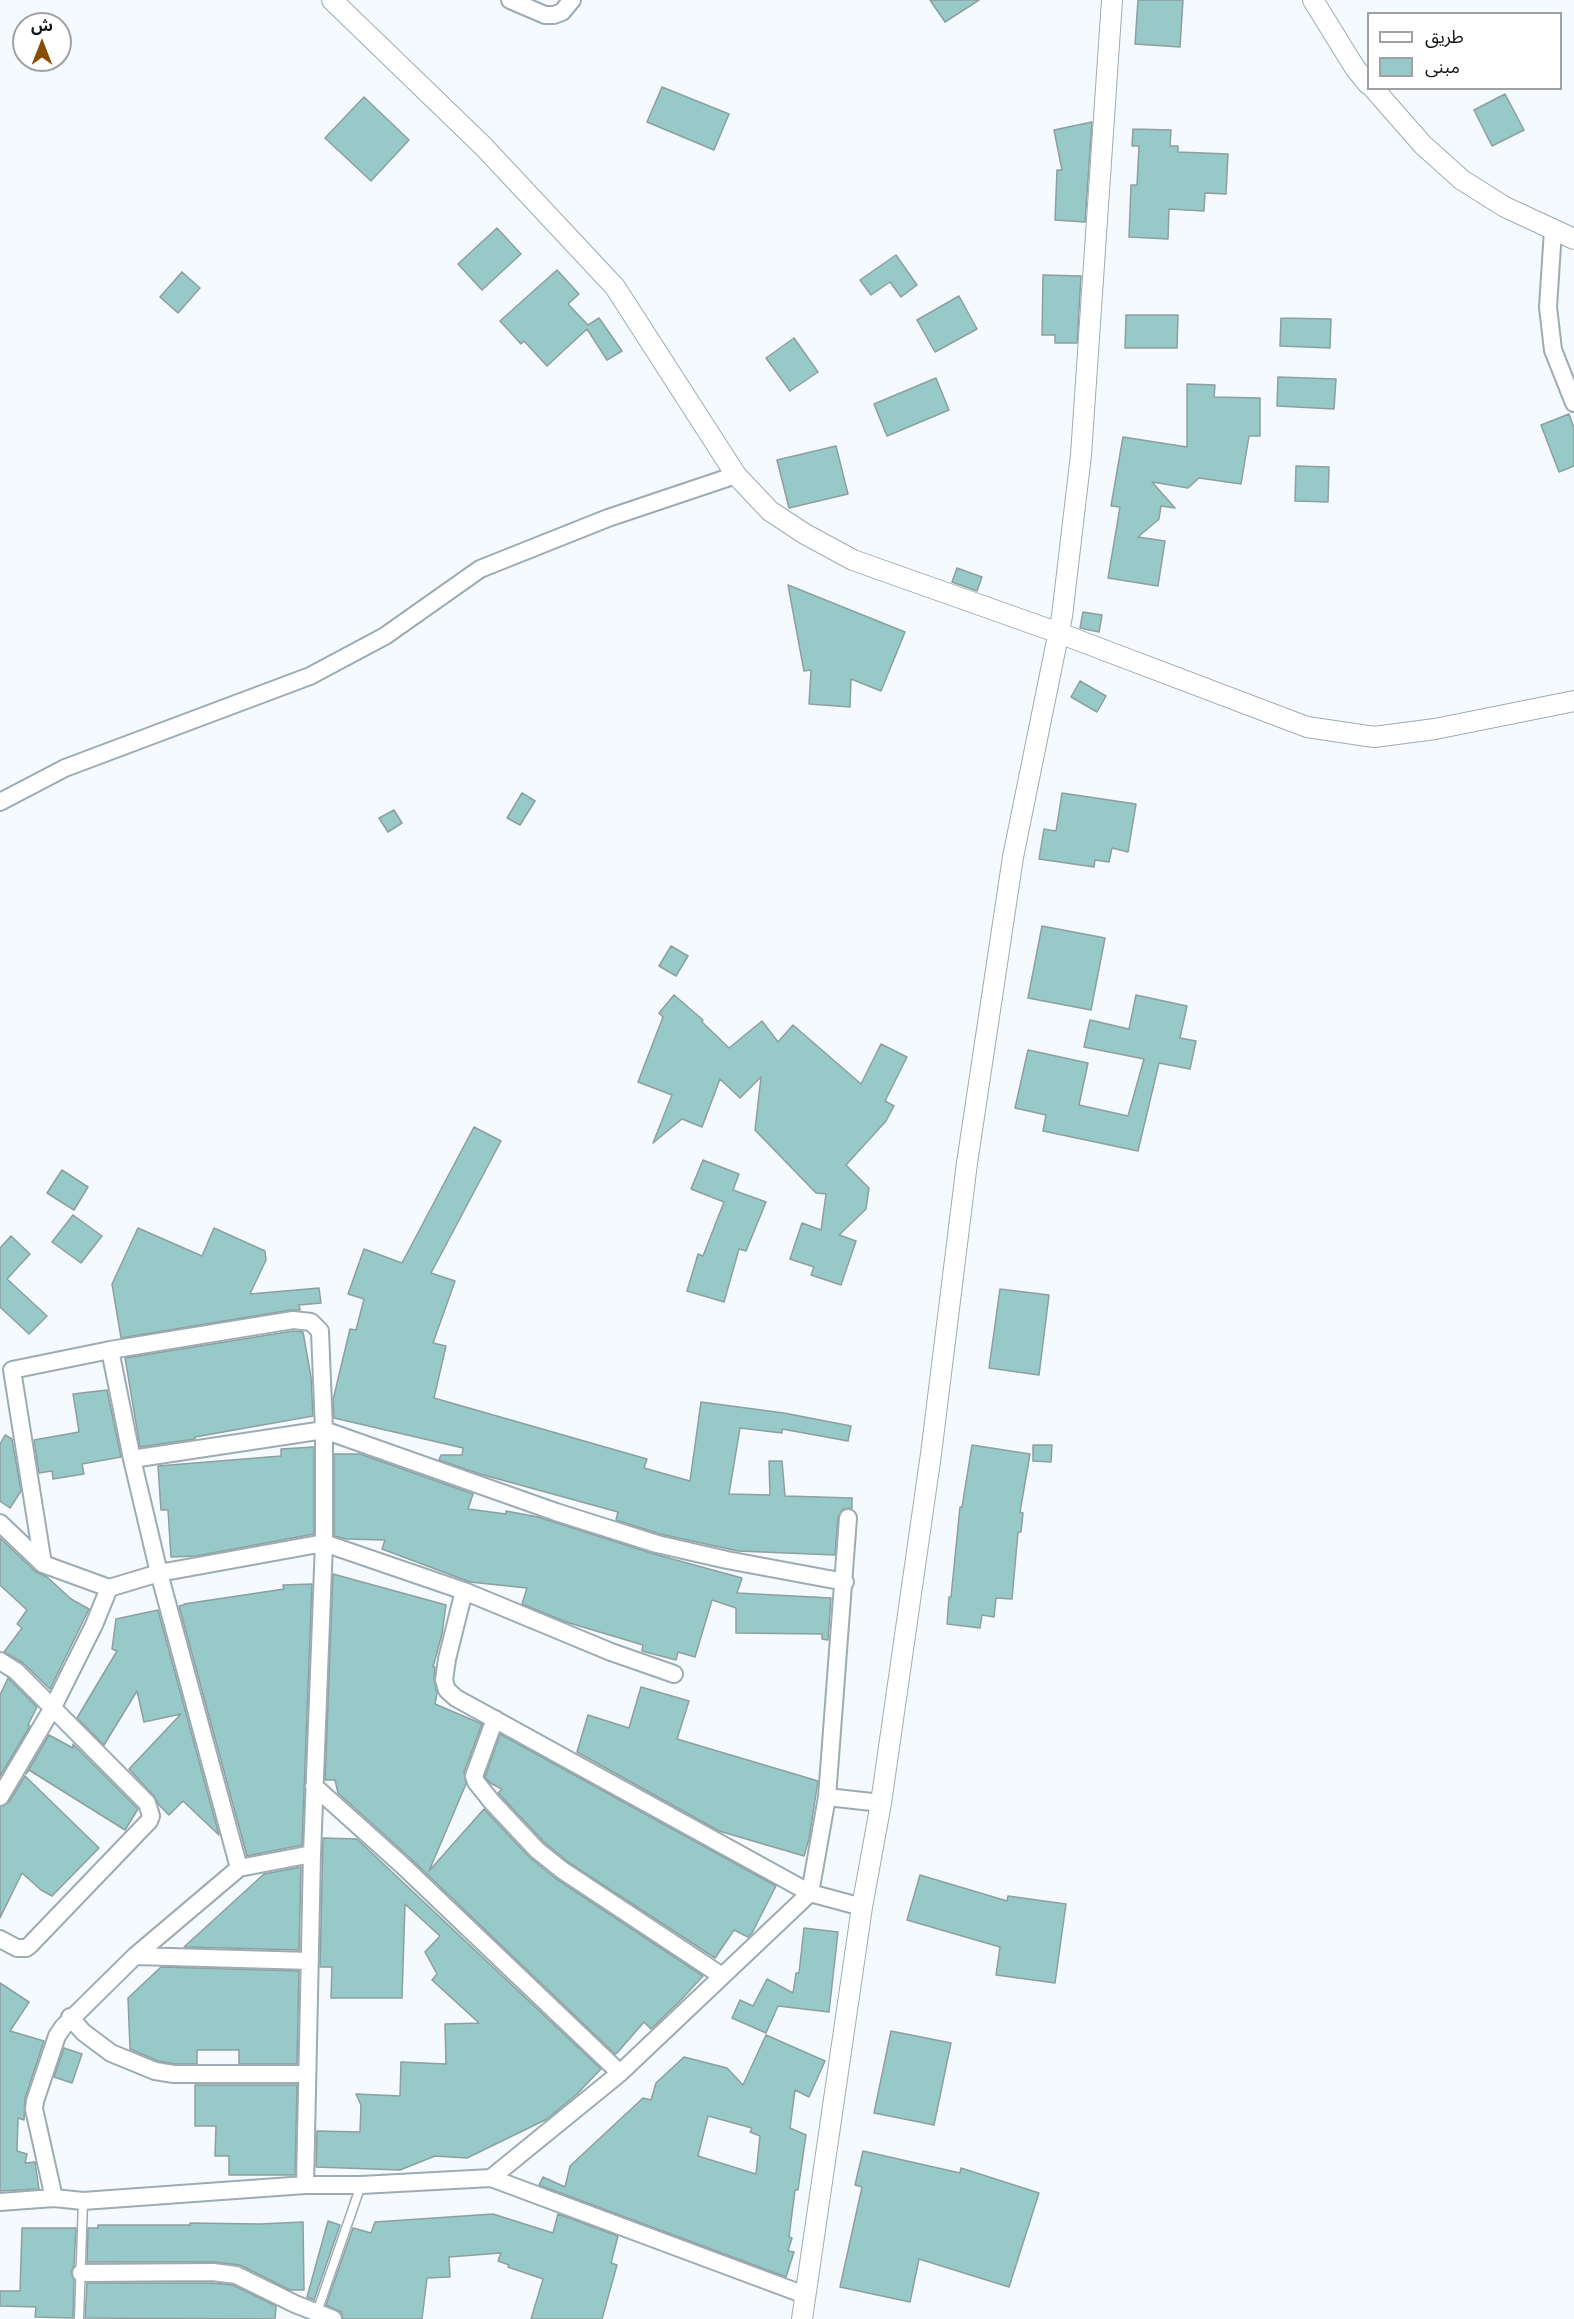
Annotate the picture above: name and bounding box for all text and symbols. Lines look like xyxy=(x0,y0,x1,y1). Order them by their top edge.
north arrow xyxy=(12,12,72,72)
legend xyxy=(1367,12,1562,90)
text: ش xyxy=(31,16,53,35)
text: طريق xyxy=(1425,26,1464,48)
text: مبنى xyxy=(1425,56,1460,78)

